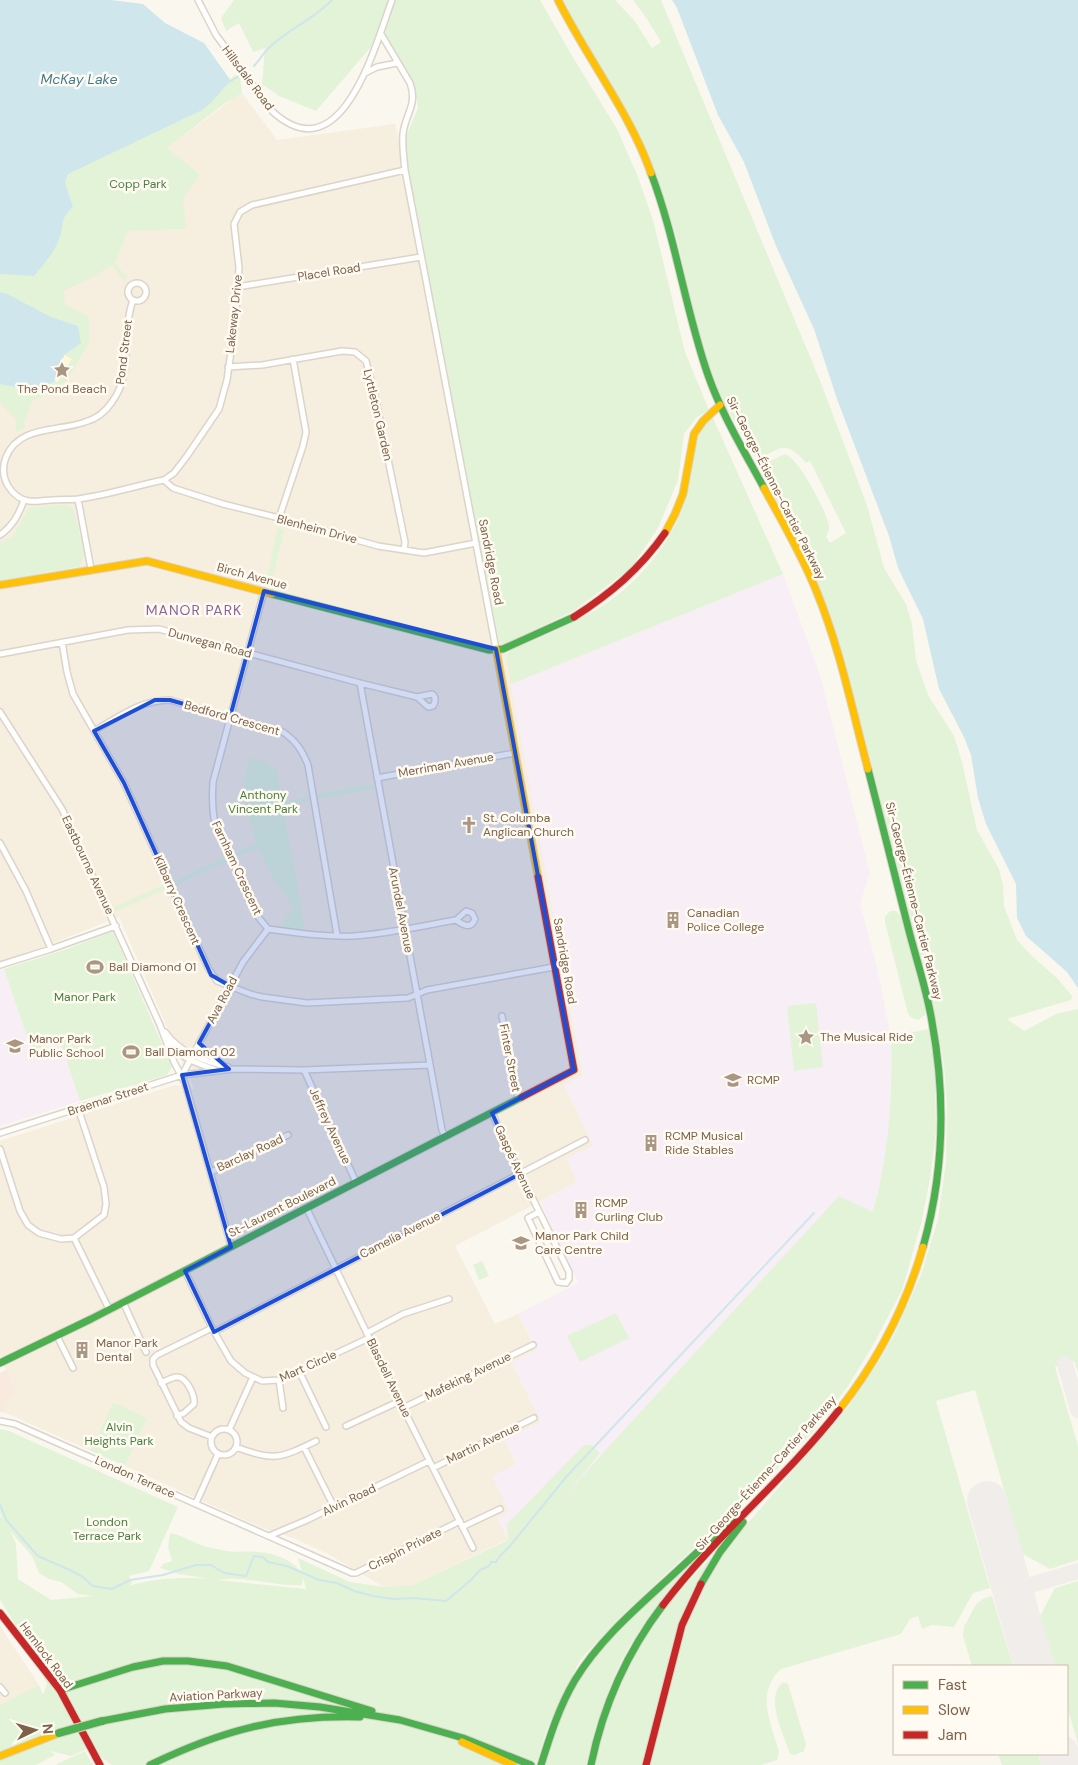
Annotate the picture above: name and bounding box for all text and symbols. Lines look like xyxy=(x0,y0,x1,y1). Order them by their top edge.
street label: Hillsdale Road xyxy=(218,42,278,114)
water label: McKay Lake xyxy=(41,70,117,88)
park label: Copp Park xyxy=(109,176,167,192)
street label: Placel Road xyxy=(296,259,362,285)
street label: Lakeway Drive xyxy=(222,274,246,354)
street label: Pond Street xyxy=(112,318,136,385)
place icon: The Pond Beach xyxy=(52,360,72,380)
street label: Lyttleton Garden xyxy=(360,368,396,463)
place label: The Pond Beach xyxy=(17,381,107,397)
street label: Sir-George-Étienne-Cartier Parkway xyxy=(723,394,829,583)
street label: Blenheim Drive xyxy=(275,511,359,547)
street label: Sandridge Road xyxy=(475,518,507,606)
street label: Birch Avenue xyxy=(215,559,289,593)
district label: MANOR PARK xyxy=(146,601,242,619)
street label: Dunvegan Road xyxy=(166,624,254,662)
street label: Bedford Crescent xyxy=(183,697,282,739)
street label: Merriman Avenue xyxy=(397,749,495,781)
park label: Anthony Vincent Park xyxy=(228,787,298,817)
street label: Sir-George-Étienne-Cartier Parkway xyxy=(882,800,946,1002)
place label: St. Columba Anglican Church xyxy=(483,810,574,840)
street label: Eastbourne Avenue xyxy=(58,813,118,917)
church icon: St. Columba Anglican Church xyxy=(459,815,479,835)
street label: Farnham Crescent xyxy=(208,818,266,918)
street label: Kilbarry Crescent xyxy=(150,853,204,947)
street label: Arundel Avenue xyxy=(385,866,417,954)
place label: Canadian Police College xyxy=(687,905,764,935)
building icon: Canadian Police College xyxy=(663,910,683,930)
street label: Sandridge Road xyxy=(550,917,580,1005)
sports icon: Ball Diamond 01 xyxy=(85,957,105,977)
place label: Ball Diamond 01 xyxy=(109,959,196,975)
street label: Ava Road xyxy=(203,974,241,1026)
park label: Manor Park xyxy=(54,989,116,1005)
street label: Finter Street xyxy=(496,1023,525,1094)
place icon: The Musical Ride xyxy=(796,1027,816,1047)
place label: The Musical Ride xyxy=(820,1029,913,1045)
place label: Manor Park Public School xyxy=(29,1031,104,1061)
school or university icon: Manor Park Public School xyxy=(5,1036,25,1056)
sports icon: Ball Diamond 02 xyxy=(121,1042,141,1062)
place label: Ball Diamond 02 xyxy=(145,1044,235,1060)
school or university icon: RCMP xyxy=(723,1070,743,1090)
place label: RCMP xyxy=(747,1072,780,1088)
street label: Braemar Street xyxy=(66,1078,151,1120)
street label: Jeffrey Avenue xyxy=(305,1085,355,1167)
street label: Gaspé Avenue xyxy=(491,1122,539,1202)
place label: RCMP Musical Ride Stables xyxy=(665,1128,743,1158)
street label: Barclay Road xyxy=(214,1131,286,1175)
building icon: RCMP Musical Ride Stables xyxy=(641,1133,661,1153)
street label: St-Laurent Boulevard xyxy=(226,1173,338,1241)
place label: RCMP Curling Club xyxy=(595,1195,663,1225)
building icon: RCMP Curling Club xyxy=(571,1200,591,1220)
street label: Camelia Avenue xyxy=(357,1208,443,1262)
place label: Manor Park Child Care Centre xyxy=(535,1228,629,1258)
school or university icon: Manor Park Child Care Centre xyxy=(511,1233,531,1253)
place label: Manor Park Dental xyxy=(96,1335,158,1365)
street label: Blasdell Avenue xyxy=(363,1336,415,1420)
building icon: Manor Park Dental xyxy=(72,1340,92,1360)
street label: Mart Circle xyxy=(277,1346,339,1386)
street label: Mafeking Avenue xyxy=(422,1348,514,1404)
street label: Sir-George-Étienne-Cartier Parkway xyxy=(692,1392,840,1554)
street label: Martin Avenue xyxy=(444,1418,522,1468)
park label: Alvin Heights Park xyxy=(84,1419,154,1449)
street label: London Terrace xyxy=(92,1452,178,1502)
street label: Alvin Road xyxy=(319,1480,379,1520)
park label: London Terrace Park xyxy=(73,1514,141,1544)
street label: Crispin Private xyxy=(366,1524,445,1574)
street label: Hemlock Road xyxy=(16,1618,76,1692)
legend xyxy=(893,1665,1068,1755)
text: Fast xyxy=(938,1675,967,1695)
street label: Aviation Parkway xyxy=(169,1685,263,1705)
text: Slow xyxy=(938,1700,971,1720)
north arrow xyxy=(10,1705,60,1755)
text: N xyxy=(39,1723,57,1735)
text: Jam xyxy=(938,1725,967,1745)

